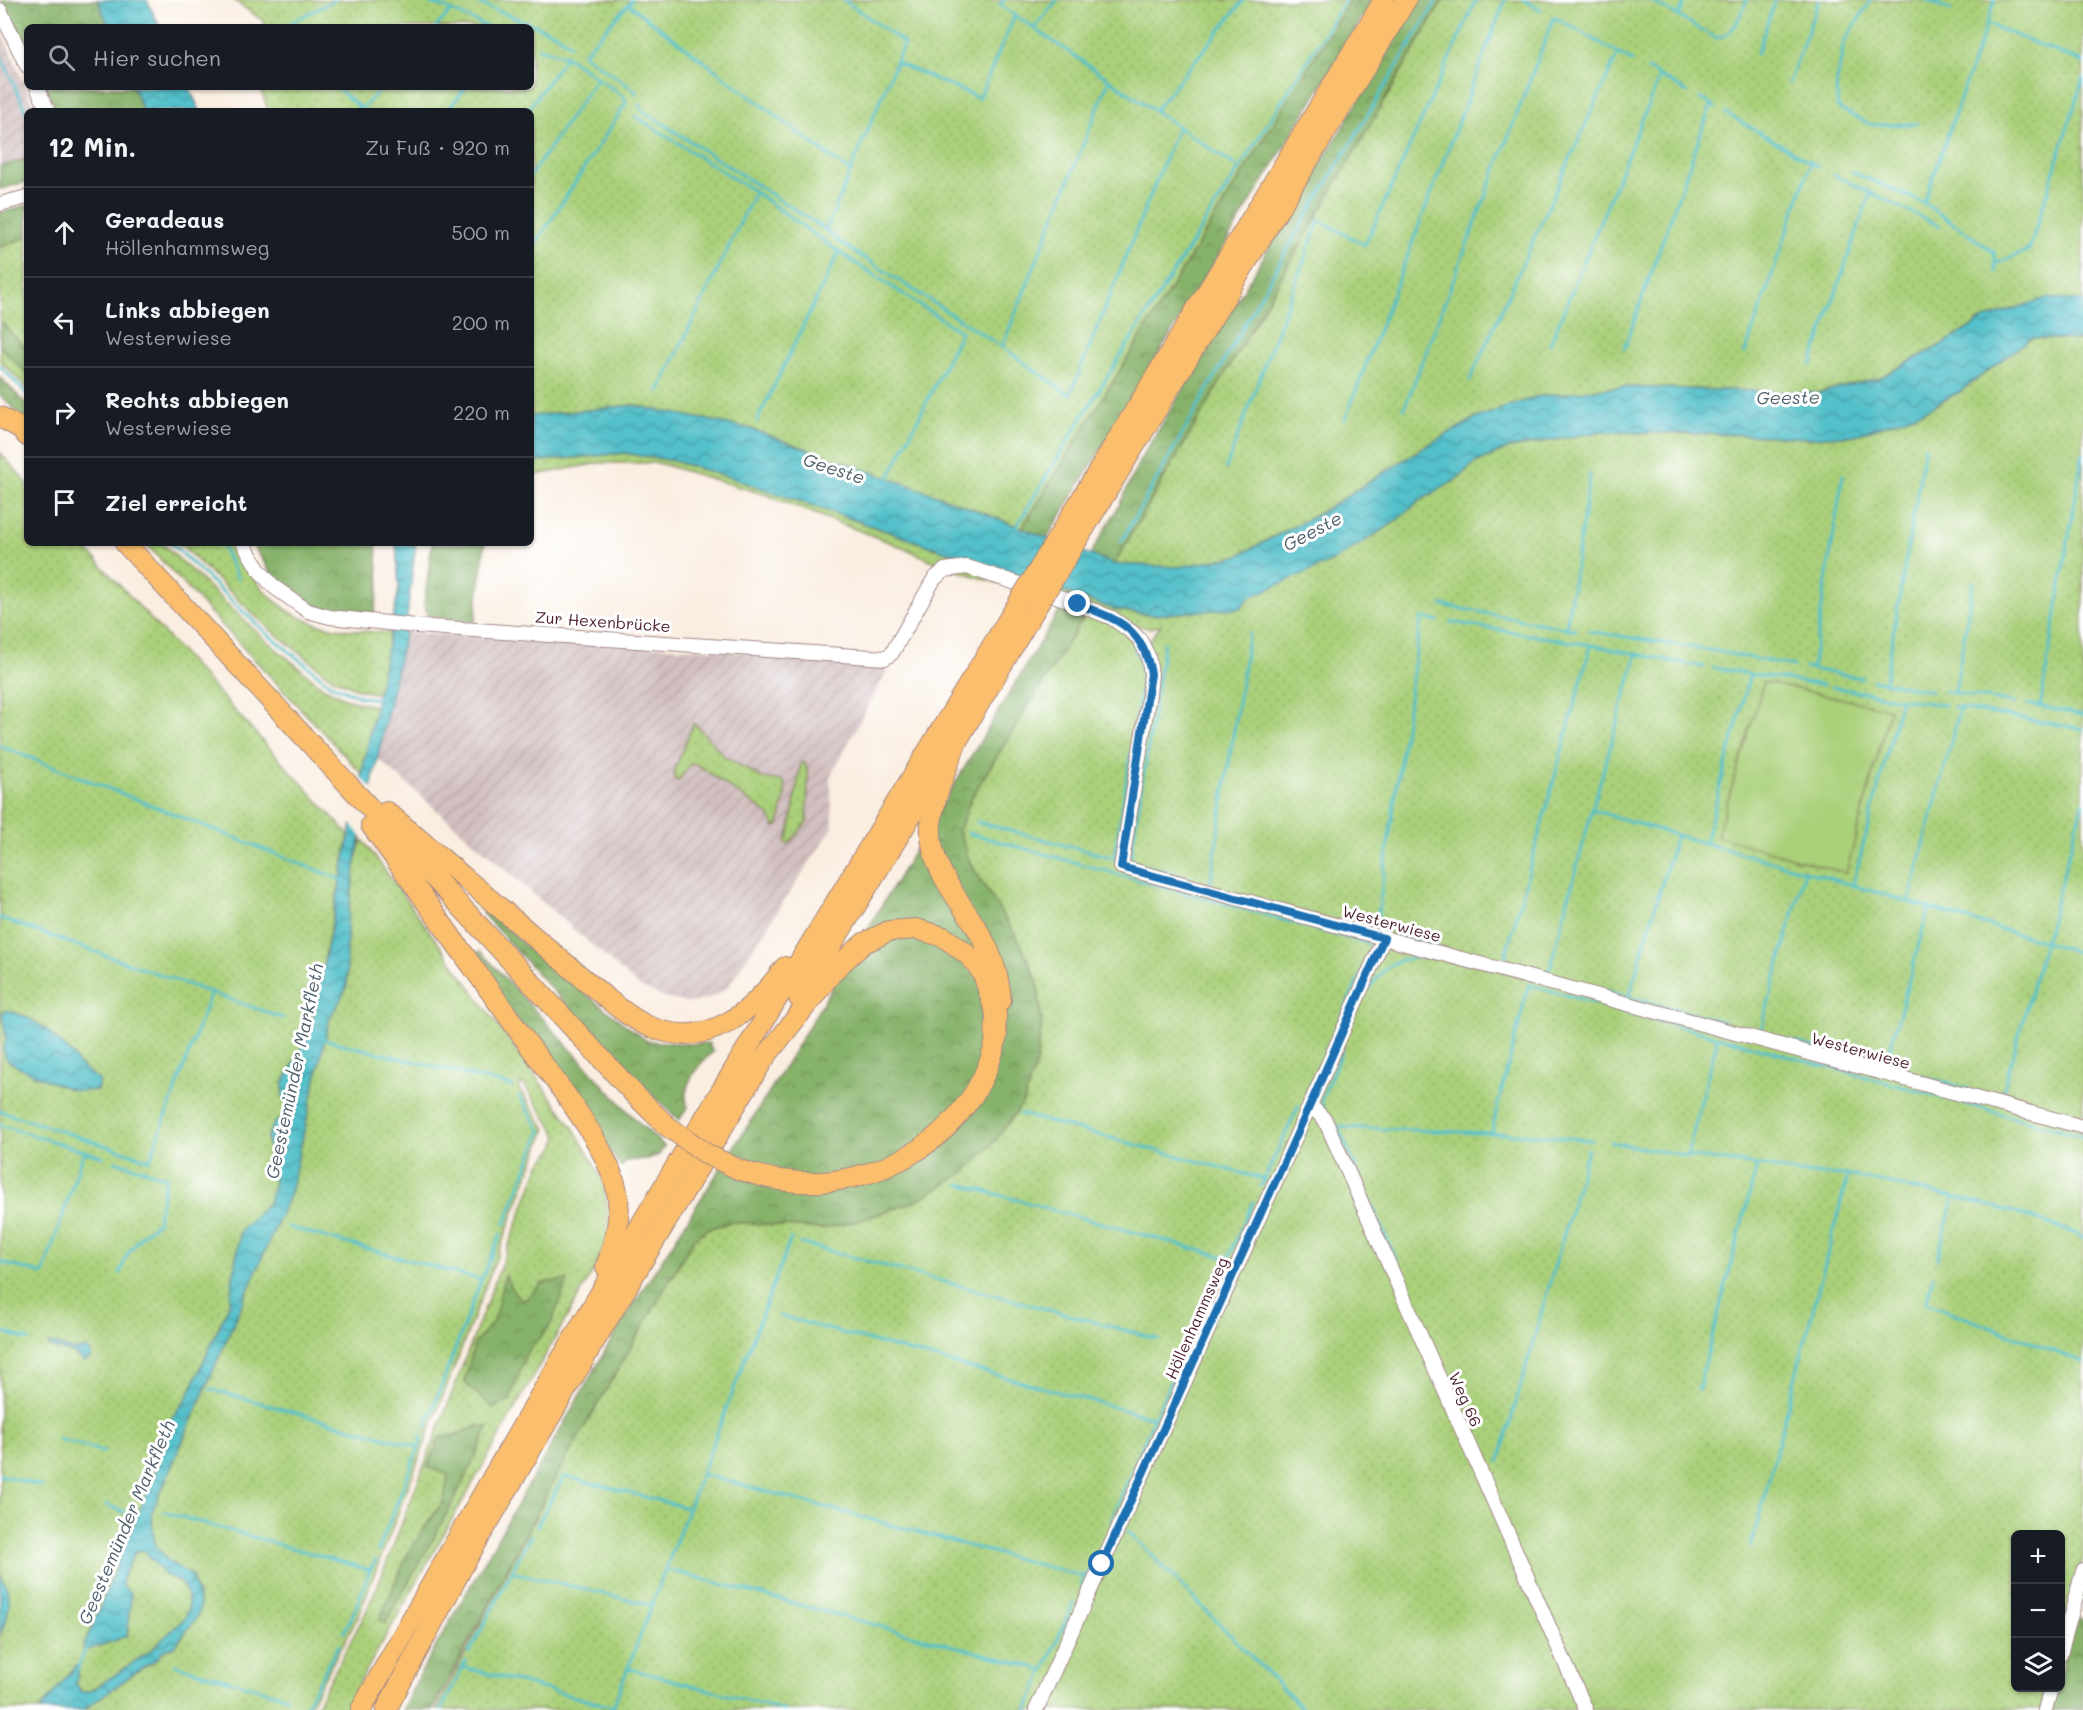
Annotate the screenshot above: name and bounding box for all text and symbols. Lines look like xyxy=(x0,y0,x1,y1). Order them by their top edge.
search box xyxy=(24,24,534,90)
icon: search xyxy=(45,41,78,74)
text: Hier suchen xyxy=(93,43,221,72)
text: 12 Min. xyxy=(48,130,136,164)
text: Zu Fuß · 920 m xyxy=(365,134,510,160)
text: Geradeaus xyxy=(105,205,224,234)
icon: ahead xyxy=(48,216,81,249)
text: 500 m xyxy=(451,219,510,245)
text: Höllenhammsweg xyxy=(105,234,269,260)
text: Links abbiegen xyxy=(105,295,270,324)
icon: left xyxy=(48,306,81,339)
text: 200 m xyxy=(452,309,510,335)
text: Westerwiese xyxy=(105,324,232,350)
water label: Geeste xyxy=(1756,384,1820,410)
text: Rechts abbiegen xyxy=(105,385,289,414)
icon: right xyxy=(48,396,81,429)
text: 220 m xyxy=(453,399,510,425)
text: Westerwiese xyxy=(105,414,232,440)
water label: Geeste xyxy=(800,447,868,489)
icon: arrive xyxy=(48,486,81,519)
text: Ziel erreicht xyxy=(105,488,247,517)
water label: Geeste xyxy=(1278,506,1346,556)
route end xyxy=(1064,590,1090,616)
street label: Zur Hexenbrücke xyxy=(535,606,671,636)
street label: Westerwiese xyxy=(1340,900,1444,946)
water label: Geestemünder Markfleth xyxy=(259,961,329,1181)
street label: Westerwiese xyxy=(1809,1027,1913,1073)
street label: Höllenhammsweg xyxy=(1160,1254,1232,1382)
street label: Weg 66 xyxy=(1445,1368,1487,1430)
water label: Geestemünder Markfleth xyxy=(72,1416,180,1628)
map controls xyxy=(2011,1530,2065,1692)
button: + xyxy=(2011,1530,2065,1584)
route start xyxy=(1088,1550,1114,1576)
button: − xyxy=(2011,1584,2065,1638)
button: layers xyxy=(2011,1638,2065,1692)

